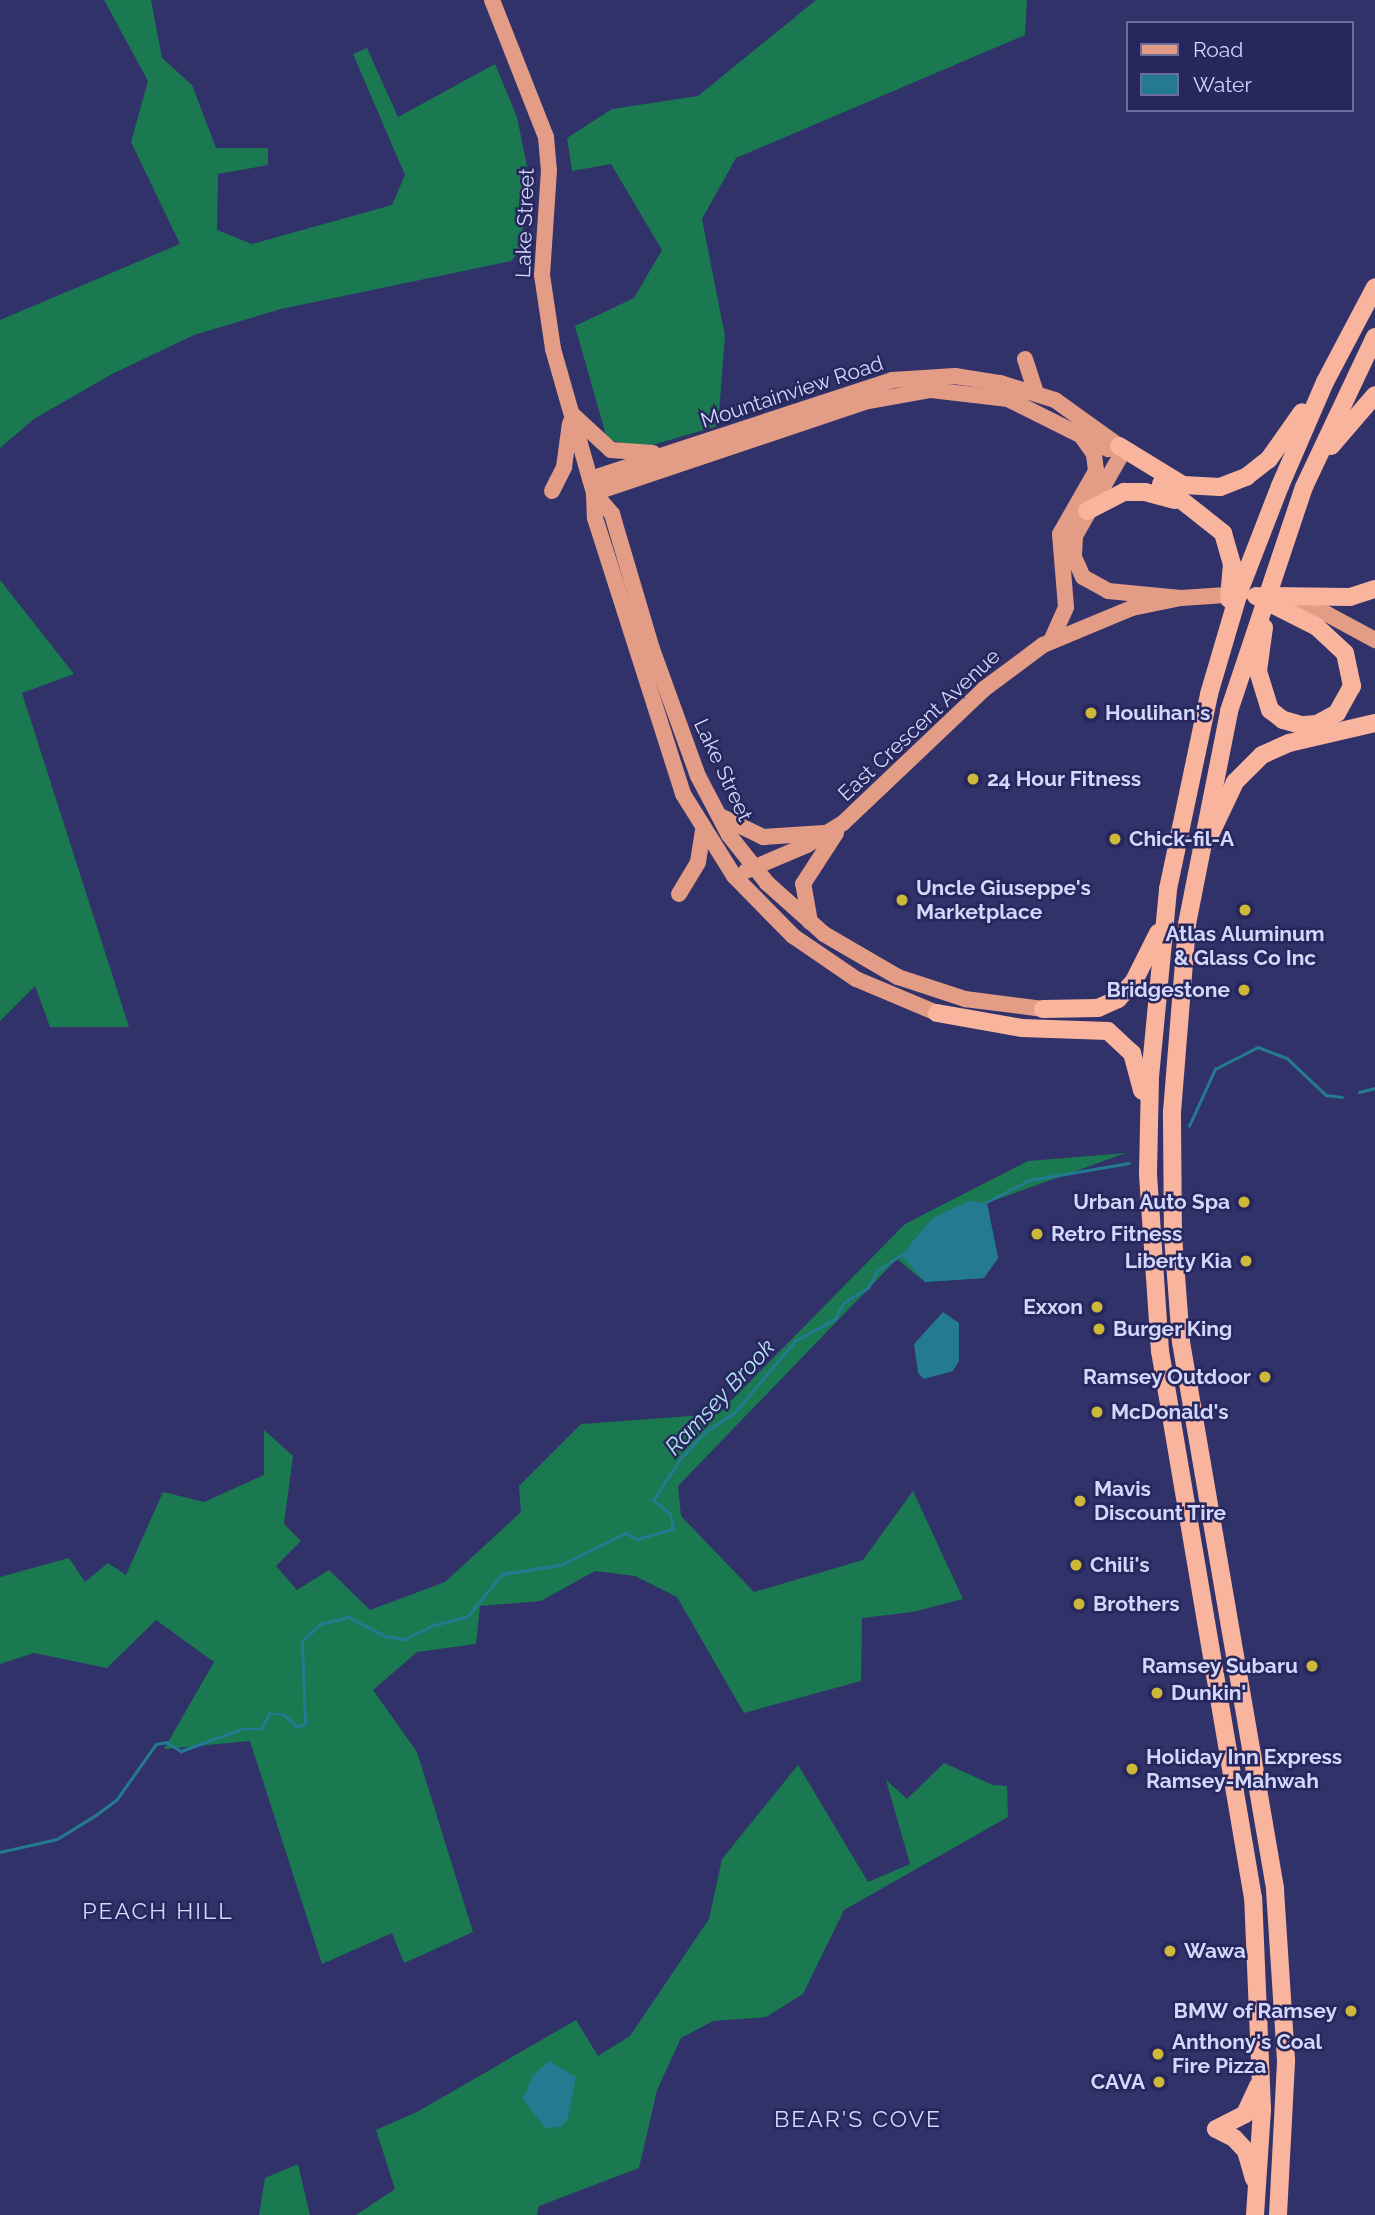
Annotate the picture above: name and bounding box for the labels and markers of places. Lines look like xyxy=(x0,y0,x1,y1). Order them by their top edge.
place label: Houlihan's xyxy=(1105,700,1210,726)
marker: Houlihan's xyxy=(1083,705,1099,721)
place label: 24 Hour Fitness xyxy=(987,766,1142,792)
marker: 24 Hour Fitness xyxy=(965,771,981,787)
place label: Chick-fil-A xyxy=(1129,826,1234,852)
marker: Chick-fil-A xyxy=(1107,831,1123,847)
place label: Uncle Giuseppe's Marketplace xyxy=(916,875,1091,925)
marker: Uncle Giuseppe's Marketplace xyxy=(894,892,910,908)
marker: Atlas Aluminum & Glass Co Inc xyxy=(1237,902,1253,918)
place label: Atlas Aluminum & Glass Co Inc xyxy=(1165,921,1325,971)
place label: Bridgestone xyxy=(1107,977,1230,1003)
marker: Bridgestone xyxy=(1236,982,1252,998)
place label: Urban Auto Spa xyxy=(1073,1189,1230,1215)
marker: Urban Auto Spa xyxy=(1236,1194,1252,1210)
place label: Retro Fitness xyxy=(1051,1221,1182,1247)
marker: Retro Fitness xyxy=(1029,1226,1045,1242)
place label: Liberty Kia xyxy=(1124,1248,1232,1274)
marker: Liberty Kia xyxy=(1238,1253,1254,1269)
place label: Exxon xyxy=(1023,1294,1083,1320)
marker: Exxon xyxy=(1089,1299,1105,1315)
place label: Burger King xyxy=(1113,1316,1233,1342)
marker: Burger King xyxy=(1091,1321,1107,1337)
place label: Ramsey Outdoor xyxy=(1083,1364,1251,1390)
marker: Ramsey Outdoor xyxy=(1257,1369,1273,1385)
place label: McDonald's xyxy=(1111,1399,1229,1425)
marker: McDonald's xyxy=(1089,1404,1105,1420)
place label: Mavis Discount Tire xyxy=(1094,1476,1227,1526)
marker: Mavis Discount Tire xyxy=(1072,1493,1088,1509)
place label: Chili's xyxy=(1090,1552,1150,1578)
marker: Chili's xyxy=(1068,1557,1084,1573)
place label: Brothers xyxy=(1093,1591,1180,1617)
marker: Brothers xyxy=(1071,1596,1087,1612)
place label: Ramsey Subaru xyxy=(1141,1653,1298,1679)
marker: Ramsey Subaru xyxy=(1304,1658,1320,1674)
place label: Dunkin' xyxy=(1171,1680,1246,1706)
marker: Dunkin' xyxy=(1149,1685,1165,1701)
place label: Holiday Inn Express Ramsey-Mahwah xyxy=(1146,1744,1343,1794)
marker: Holiday Inn Express Ramsey-Mahwah xyxy=(1124,1761,1140,1777)
place label: Wawa xyxy=(1184,1938,1246,1964)
marker: Wawa xyxy=(1162,1943,1178,1959)
place label: BMW of Ramsey xyxy=(1172,1998,1337,2024)
marker: BMW of Ramsey xyxy=(1343,2003,1359,2019)
place label: Anthony's Coal Fire Pizza xyxy=(1172,2029,1322,2079)
marker: Anthony's Coal Fire Pizza xyxy=(1150,2046,1166,2062)
place label: CAVA xyxy=(1091,2069,1145,2095)
marker: CAVA xyxy=(1151,2074,1167,2090)

